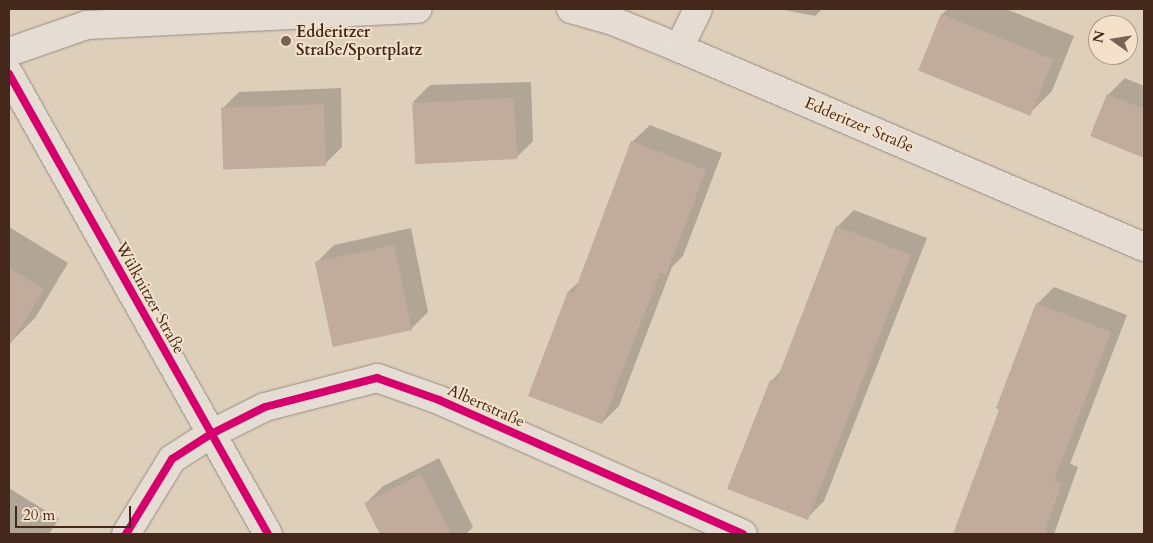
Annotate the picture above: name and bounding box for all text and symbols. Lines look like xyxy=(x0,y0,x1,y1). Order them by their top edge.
north arrow xyxy=(1088,15,1138,65)
place label: Edderitzer Straße/Sportplatz xyxy=(296,22,422,60)
text: N xyxy=(1088,29,1109,45)
marker: Edderitzer Straße/Sportplatz xyxy=(280,35,292,47)
street label: Edderitzer Straße xyxy=(802,93,916,157)
street label: Wülknitzer Straße xyxy=(111,239,189,357)
street label: Albertstraße xyxy=(445,381,527,431)
scale bar xyxy=(18,496,134,528)
text: 20 m xyxy=(23,505,55,525)

